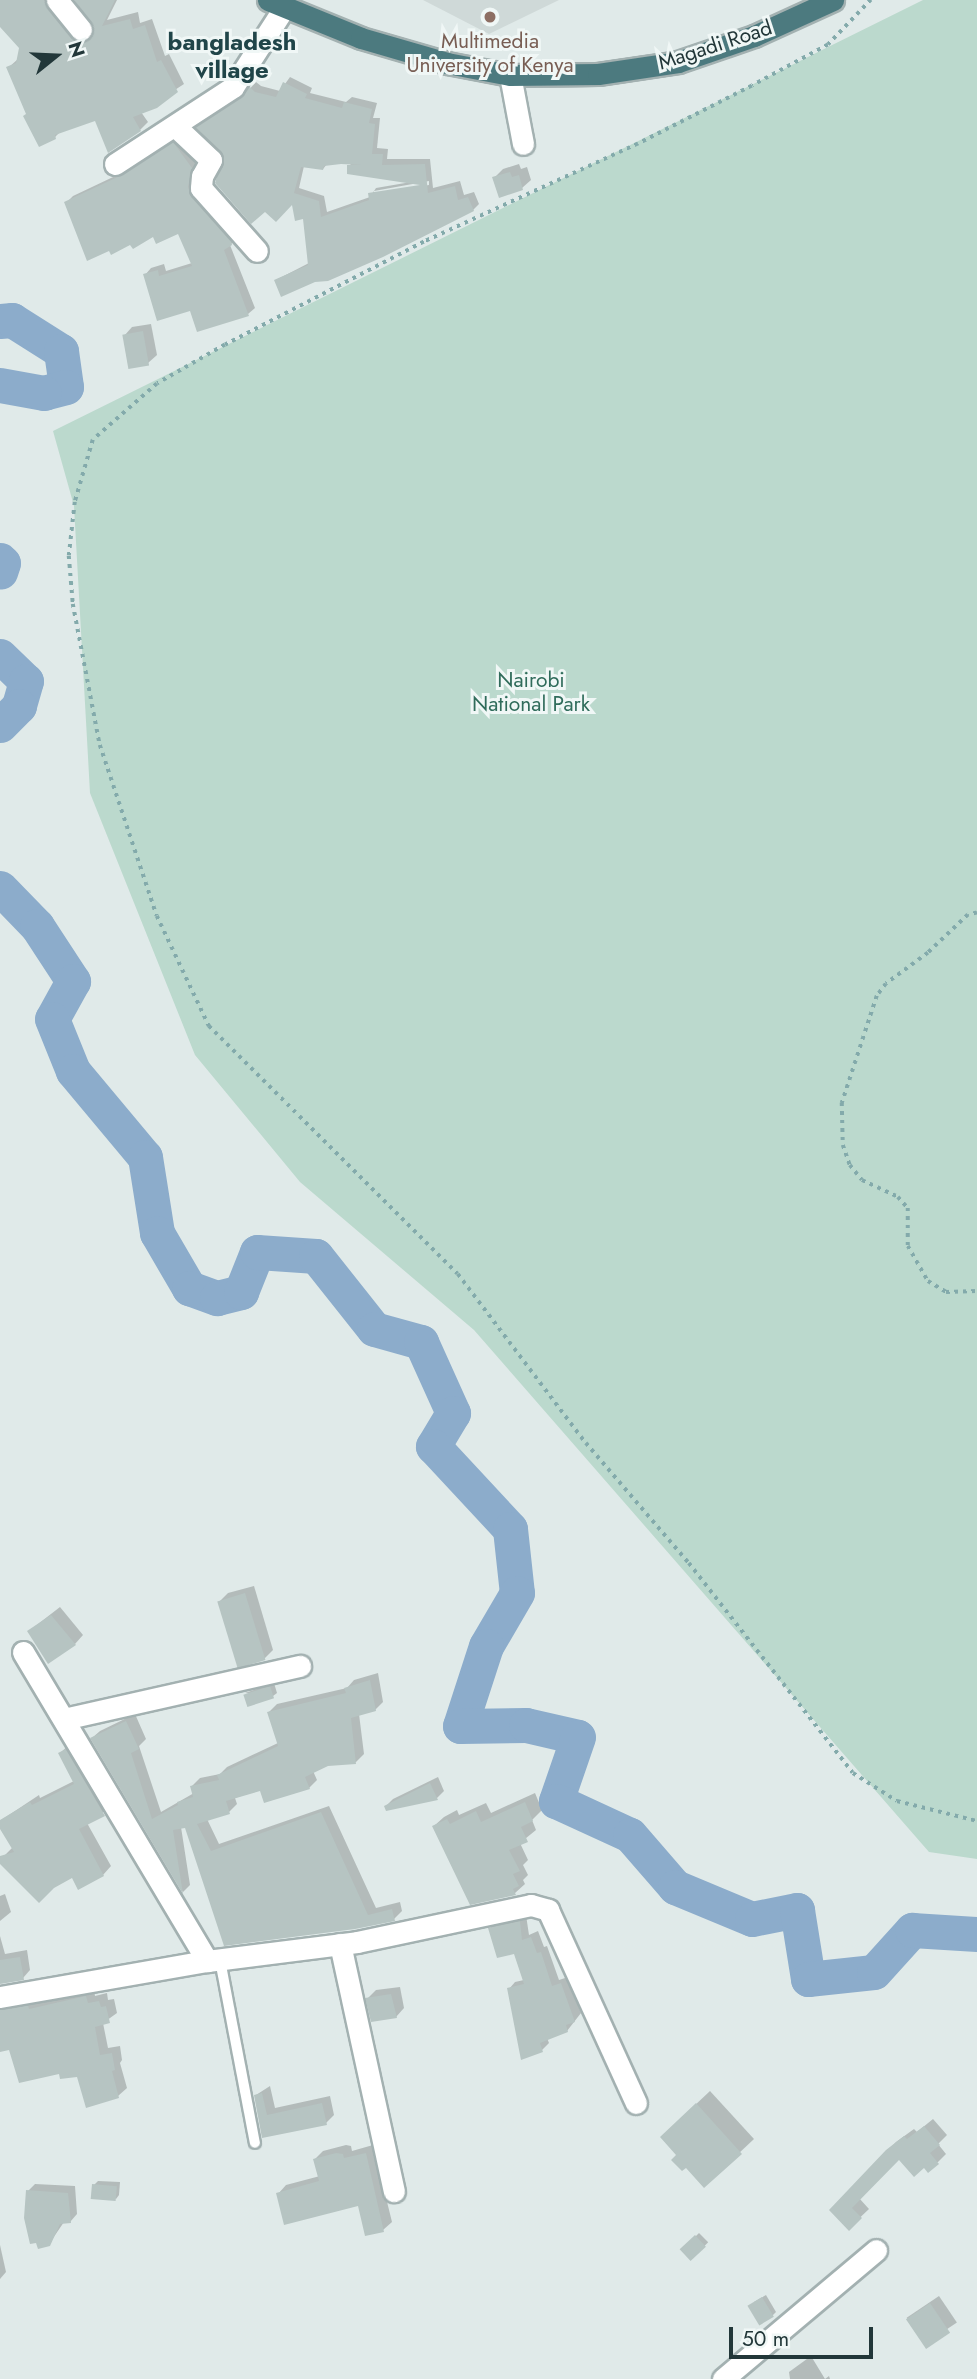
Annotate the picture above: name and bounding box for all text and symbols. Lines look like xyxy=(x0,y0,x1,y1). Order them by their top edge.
marker: Multimedia University of Kenya xyxy=(482,9,498,25)
street label: Magadi Road xyxy=(655,15,775,75)
north arrow xyxy=(21,21,91,91)
district label: bangladesh village xyxy=(168,28,296,84)
place label: Multimedia University of Kenya xyxy=(406,28,574,78)
text: N xyxy=(61,38,92,61)
park label: Nairobi National Park xyxy=(472,667,590,717)
scale bar xyxy=(732,2312,876,2356)
text: 50 m xyxy=(742,2324,789,2354)

